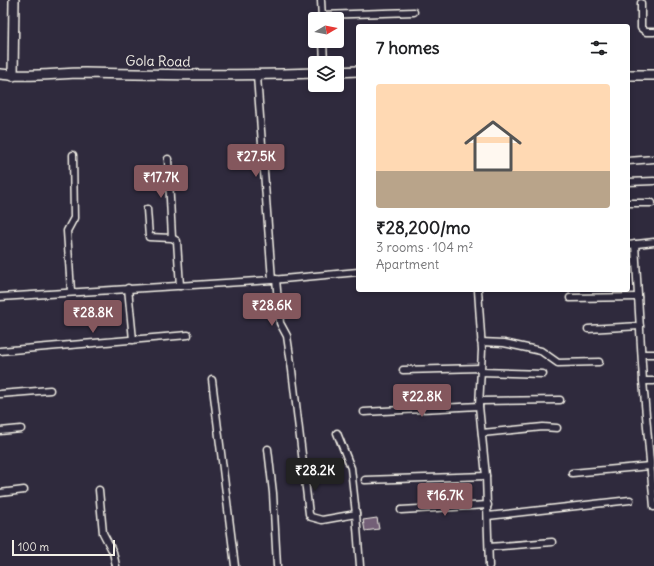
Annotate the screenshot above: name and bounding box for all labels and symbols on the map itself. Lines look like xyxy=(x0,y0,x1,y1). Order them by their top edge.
north arrow xyxy=(308,12,344,48)
street label: Gola Road xyxy=(125,51,191,71)
pin: ₹27.5K xyxy=(223,144,289,178)
pin: ₹17.7K xyxy=(128,165,194,199)
pin: ₹28.6K xyxy=(239,293,305,327)
pin: ₹28.8K xyxy=(60,300,126,334)
pin: ₹22.8K xyxy=(389,384,455,418)
pin: ₹28.2K xyxy=(282,458,348,492)
pin: ₹16.7K xyxy=(412,483,478,517)
scale bar xyxy=(12,538,115,557)

